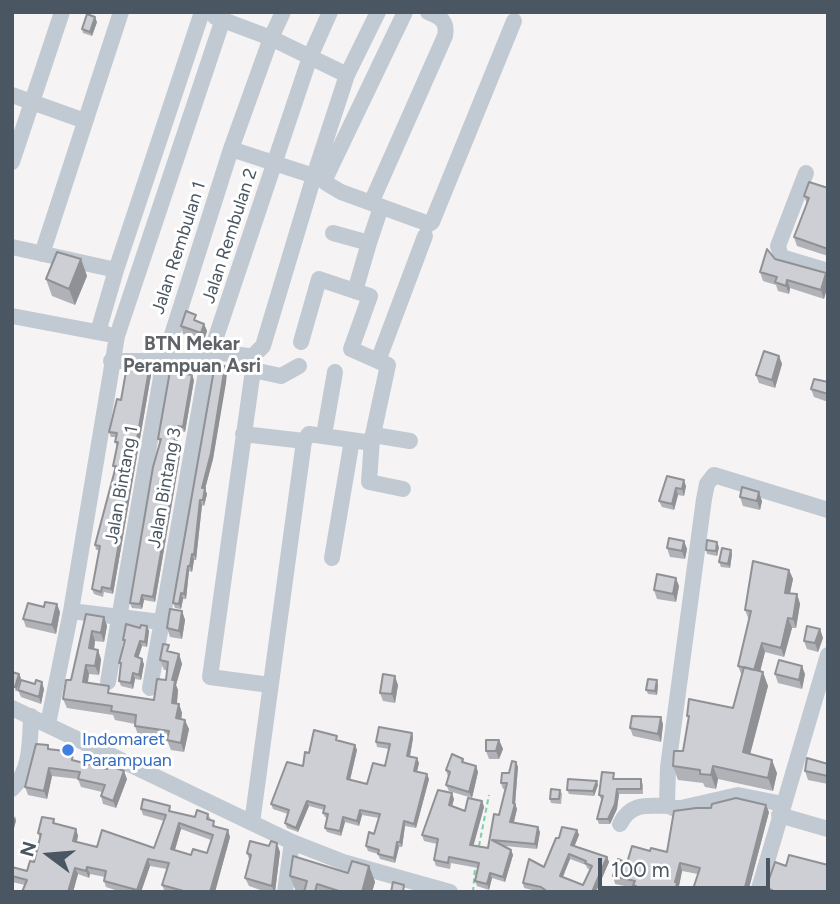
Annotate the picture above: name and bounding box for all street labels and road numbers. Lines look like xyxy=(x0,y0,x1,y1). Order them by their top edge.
street label: Jalan Rembulan 2 xyxy=(198,166,262,306)
street label: Jalan Rembulan 1 xyxy=(147,179,211,317)
street label: Jalan Bintang 1 xyxy=(101,424,143,546)
street label: Jalan Bintang 3 xyxy=(144,426,186,550)

